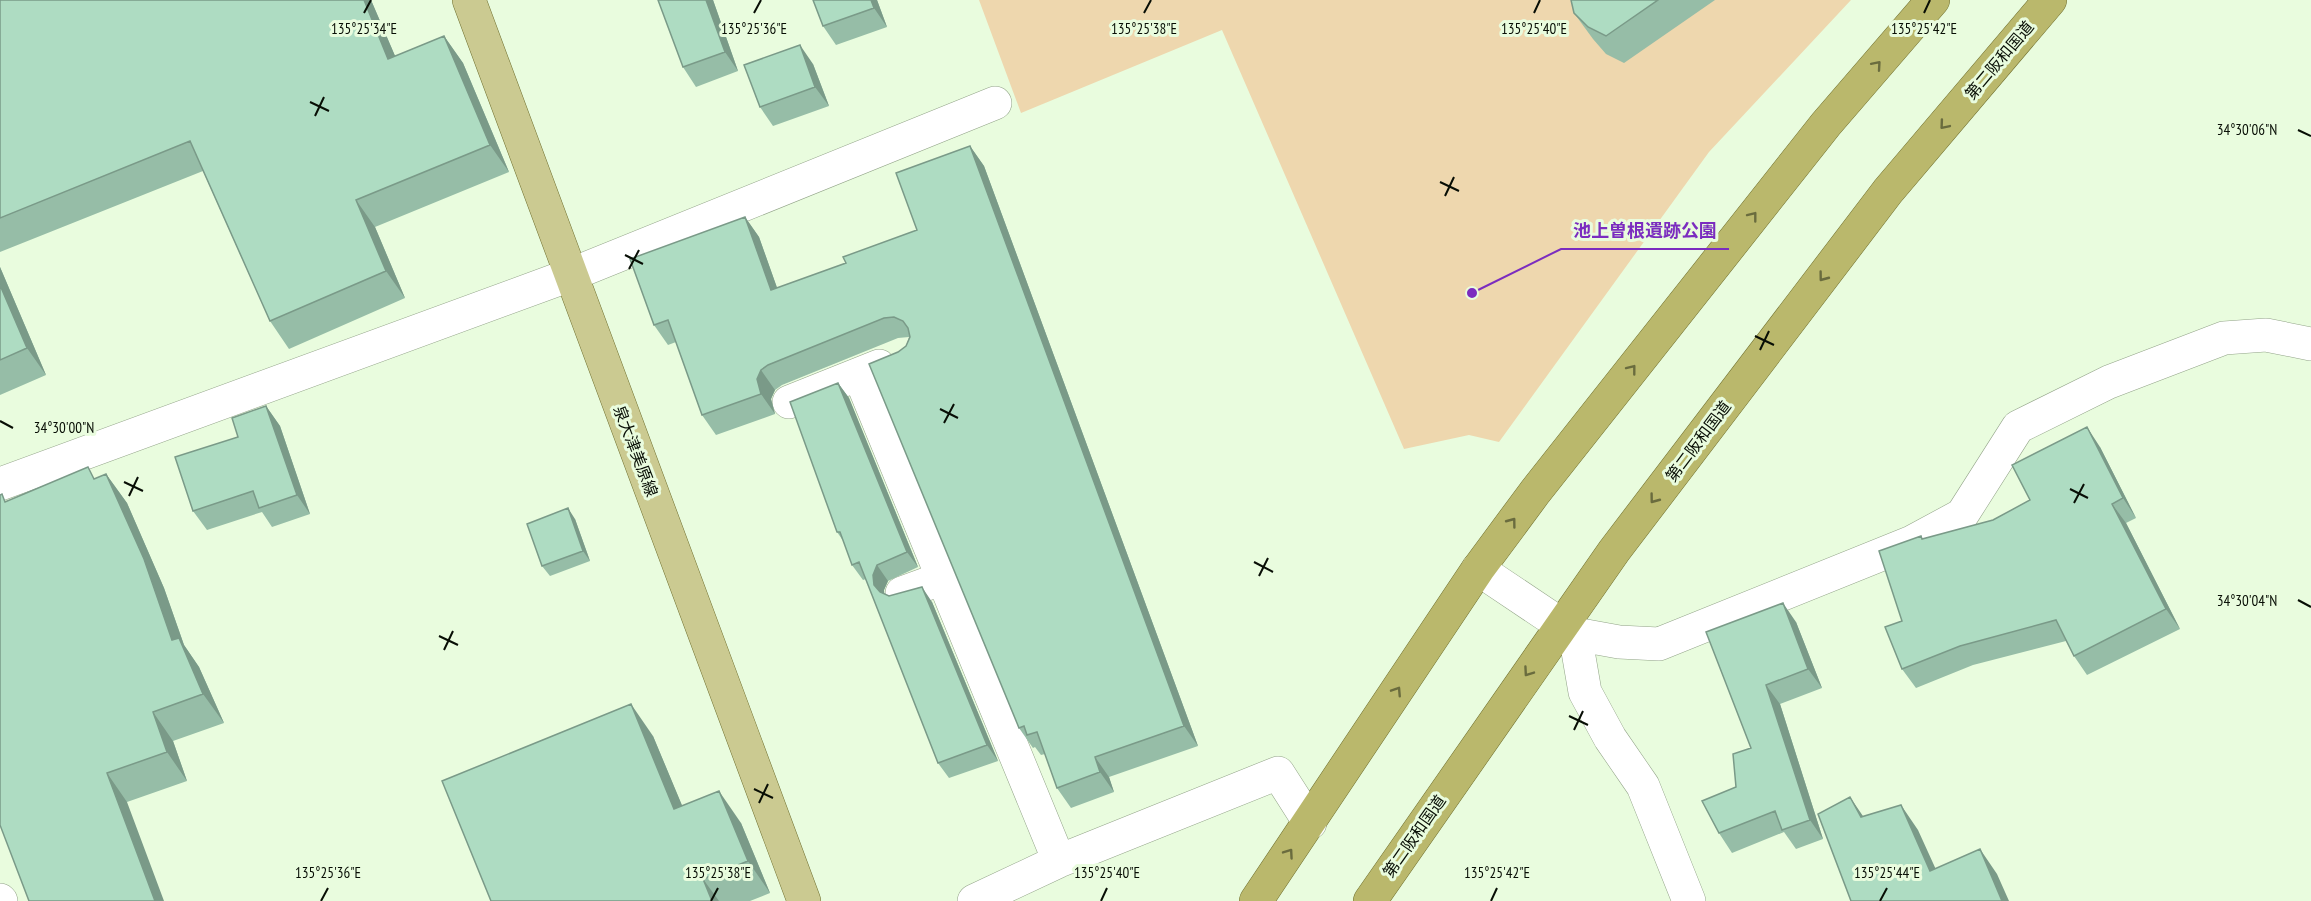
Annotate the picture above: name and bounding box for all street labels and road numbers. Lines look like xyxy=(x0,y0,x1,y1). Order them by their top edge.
street label: 第二阪和国道 xyxy=(1960,17,2038,103)
street label: 第二阪和国道 xyxy=(1661,397,1735,485)
street label: 泉大津美原線 xyxy=(609,403,663,499)
street label: 第二阪和国道 xyxy=(1378,791,1450,881)

